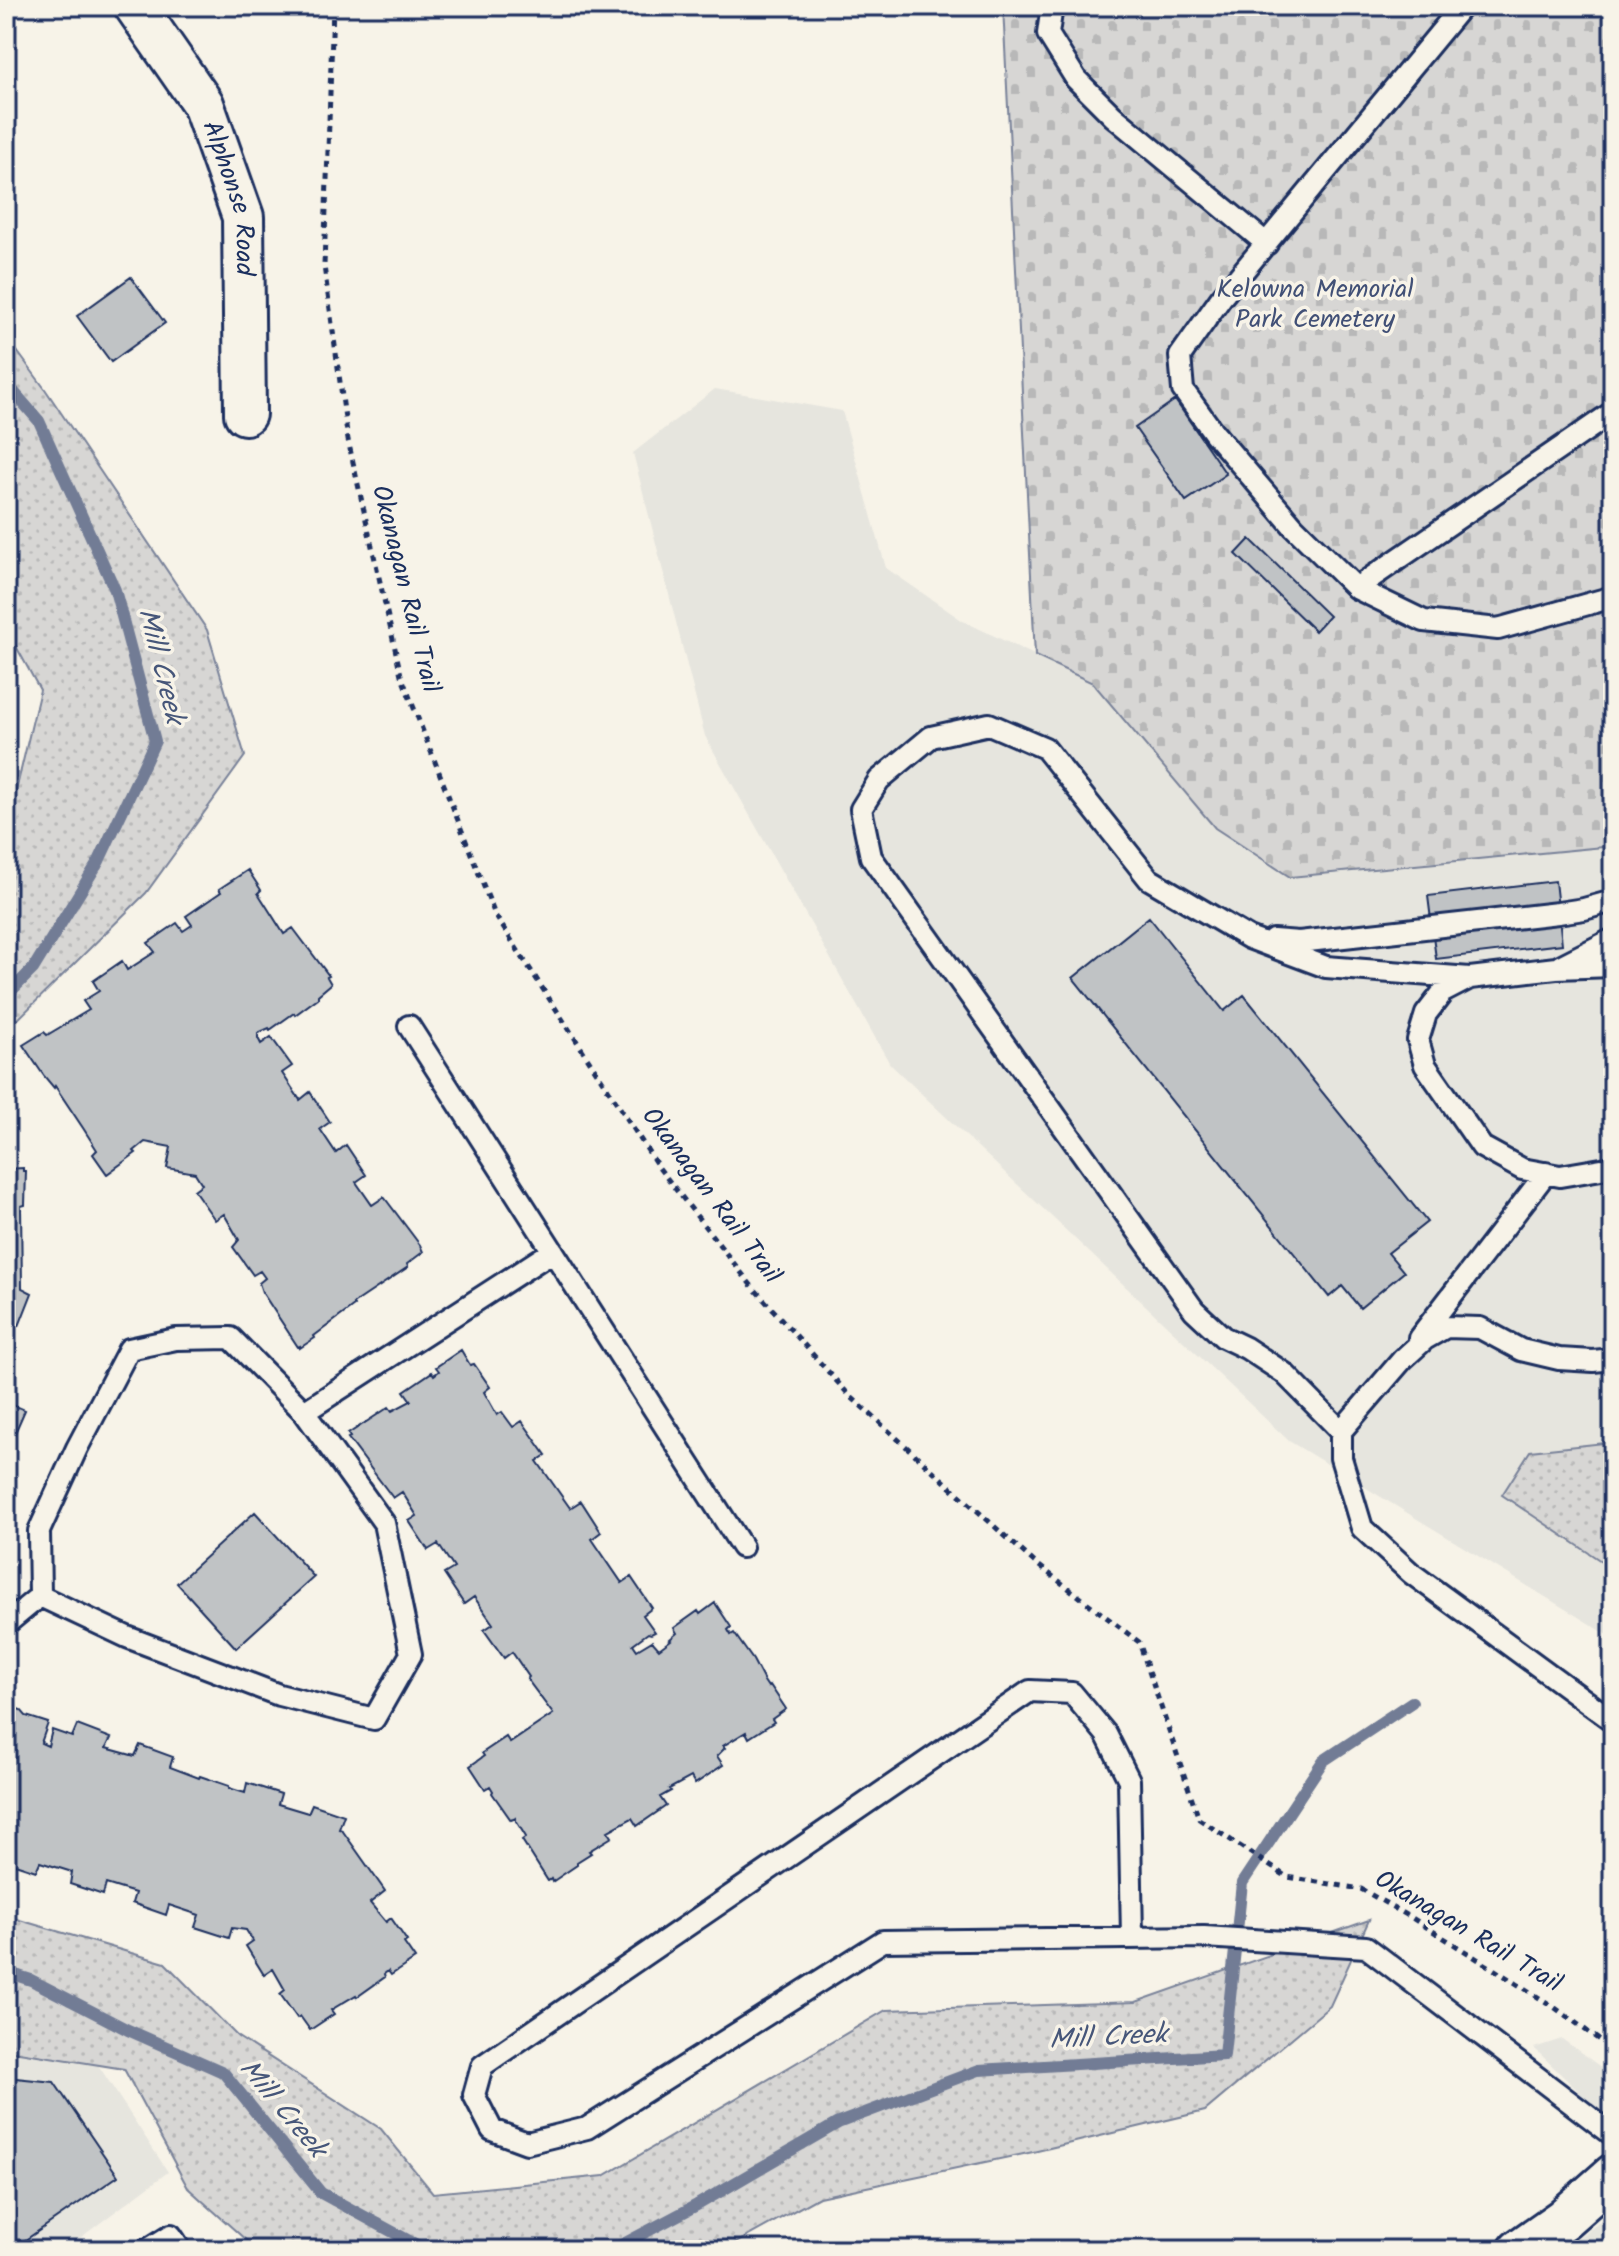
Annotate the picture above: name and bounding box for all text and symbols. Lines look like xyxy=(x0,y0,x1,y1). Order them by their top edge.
street label: Alphonse Road xyxy=(190,115,265,277)
park label: Kelowna Memorial Park Cemetery xyxy=(1216,269,1414,341)
street label: Okanagan Rail Trail xyxy=(359,481,451,697)
water label: Mill Creek xyxy=(124,603,197,732)
street label: Okanagan Rail Trail xyxy=(630,1098,792,1294)
street label: Okanagan Rail Trail xyxy=(1366,1859,1570,2005)
water label: Mill Creek xyxy=(1048,2012,1172,2064)
water label: Mill Creek xyxy=(227,2049,340,2172)

